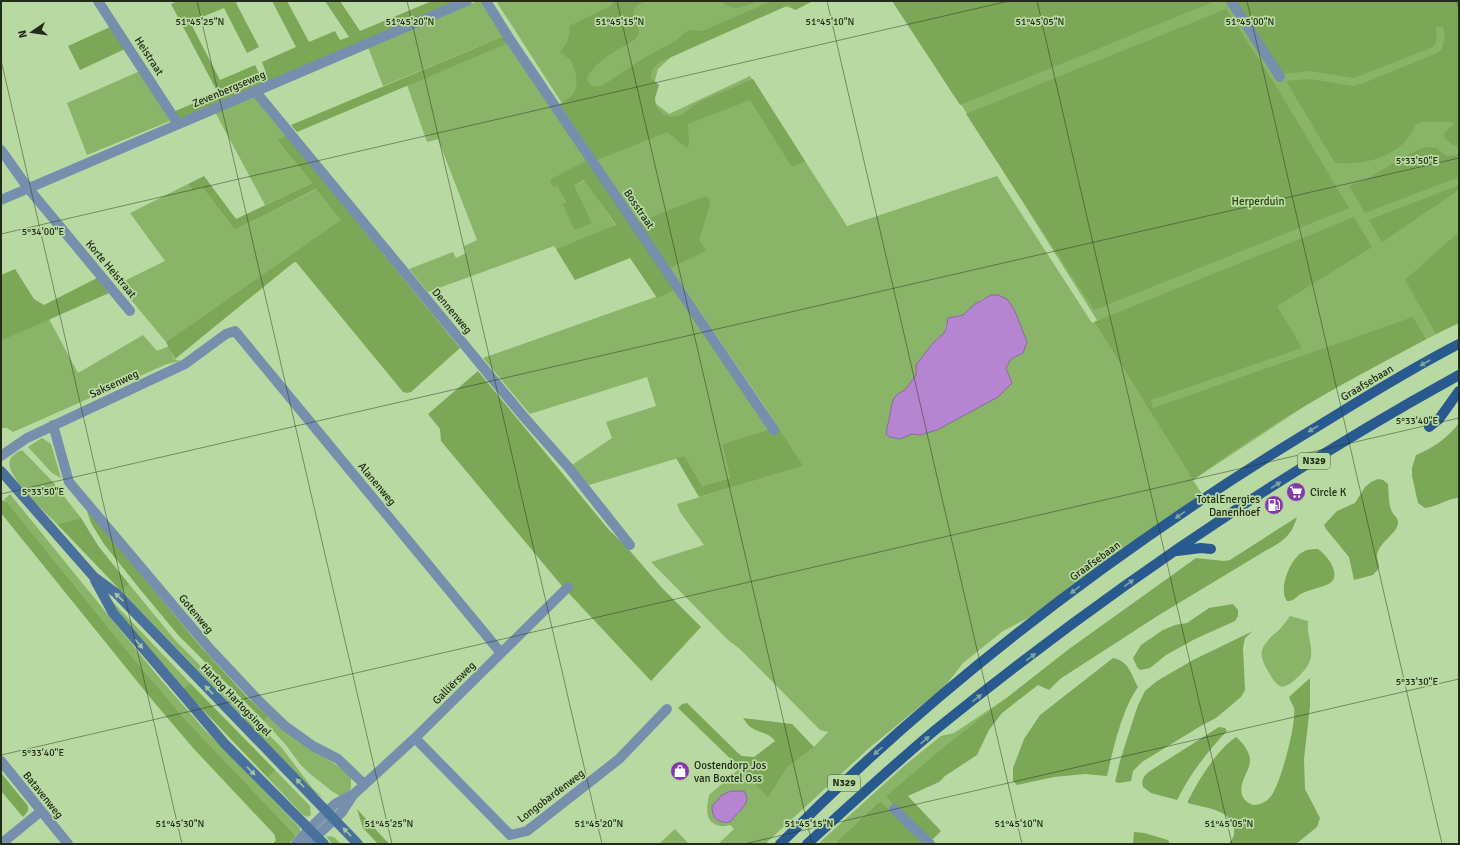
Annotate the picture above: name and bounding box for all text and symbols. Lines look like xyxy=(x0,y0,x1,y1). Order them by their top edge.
north arrow xyxy=(12,12,52,52)
text: 51°45'25"N xyxy=(176,16,224,28)
text: 51°45'20"N xyxy=(386,16,434,28)
text: 51°45'15"N xyxy=(596,16,644,28)
text: 51°45'10"N xyxy=(806,16,854,28)
text: 51°45'05"N xyxy=(1016,16,1064,28)
text: 51°45'00"N xyxy=(1226,16,1274,28)
text: N xyxy=(16,29,30,39)
street label: Heistraat xyxy=(132,34,166,78)
street label: Zevenbergseweg xyxy=(191,68,268,110)
text: 5°33'50"E xyxy=(1396,155,1438,167)
street label: Bosstraat xyxy=(621,187,657,231)
park label: Herperduin xyxy=(1231,195,1285,208)
text: 5°34'00"E xyxy=(22,226,64,238)
street label: Korte Heistraat xyxy=(83,237,139,301)
street label: Dennenweg xyxy=(429,286,475,336)
one-way arrow xyxy=(1419,359,1431,366)
street label: Graafsebaan xyxy=(1338,362,1396,404)
street label: Saksenweg xyxy=(87,367,141,401)
text: 5°33'40"E xyxy=(1396,415,1438,427)
one-way arrow xyxy=(1308,425,1318,433)
road number: N329 xyxy=(1298,453,1330,469)
street label: Alanenweg xyxy=(355,460,399,508)
one-way arrow xyxy=(1271,481,1281,489)
supermarket icon: Circle K xyxy=(1285,481,1307,503)
text: 5°33'50"E xyxy=(22,486,64,498)
place label: Circle K xyxy=(1310,486,1347,499)
place label: TotalEnergies Danenhoef xyxy=(1196,493,1261,519)
fuel station icon: TotalEnergies Danenhoef xyxy=(1263,494,1285,516)
one-way arrow xyxy=(1175,511,1186,519)
street label: Graafsebaan xyxy=(1067,538,1123,584)
one-way arrow xyxy=(1123,579,1134,587)
one-way arrow xyxy=(1069,586,1080,594)
one-way arrow xyxy=(114,592,124,602)
street label: Gotenweg xyxy=(176,592,216,636)
one-way arrow xyxy=(134,638,143,649)
one-way arrow xyxy=(1025,652,1036,661)
street label: Galliërsweg xyxy=(430,659,478,707)
street label: Hartog Hartogsingel xyxy=(198,661,274,739)
text: 5°33'30"E xyxy=(1396,676,1438,688)
one-way arrow xyxy=(204,685,214,695)
one-way arrow xyxy=(971,694,982,702)
one-way arrow xyxy=(920,735,930,744)
one-way arrow xyxy=(873,746,883,756)
text: 5°33'40"E xyxy=(22,747,64,759)
place label: Oostendorp Jos van Boxtel Oss xyxy=(694,759,767,785)
shop icon: Oostendorp Jos van Boxtel Oss xyxy=(669,760,691,782)
one-way arrow xyxy=(246,766,256,776)
street label: Longobardenweg xyxy=(515,767,587,825)
street label: Batavenweg xyxy=(20,769,66,821)
road number: N329 xyxy=(828,775,860,791)
one-way arrow xyxy=(295,778,305,788)
text: 51°45'30"N xyxy=(156,818,204,830)
text: 51°45'25"N xyxy=(365,818,413,830)
text: 51°45'20"N xyxy=(575,818,623,830)
text: 51°45'15"N xyxy=(785,818,833,830)
text: 51°45'10"N xyxy=(995,818,1043,830)
text: 51°45'05"N xyxy=(1205,818,1253,830)
one-way arrow xyxy=(342,827,351,837)

